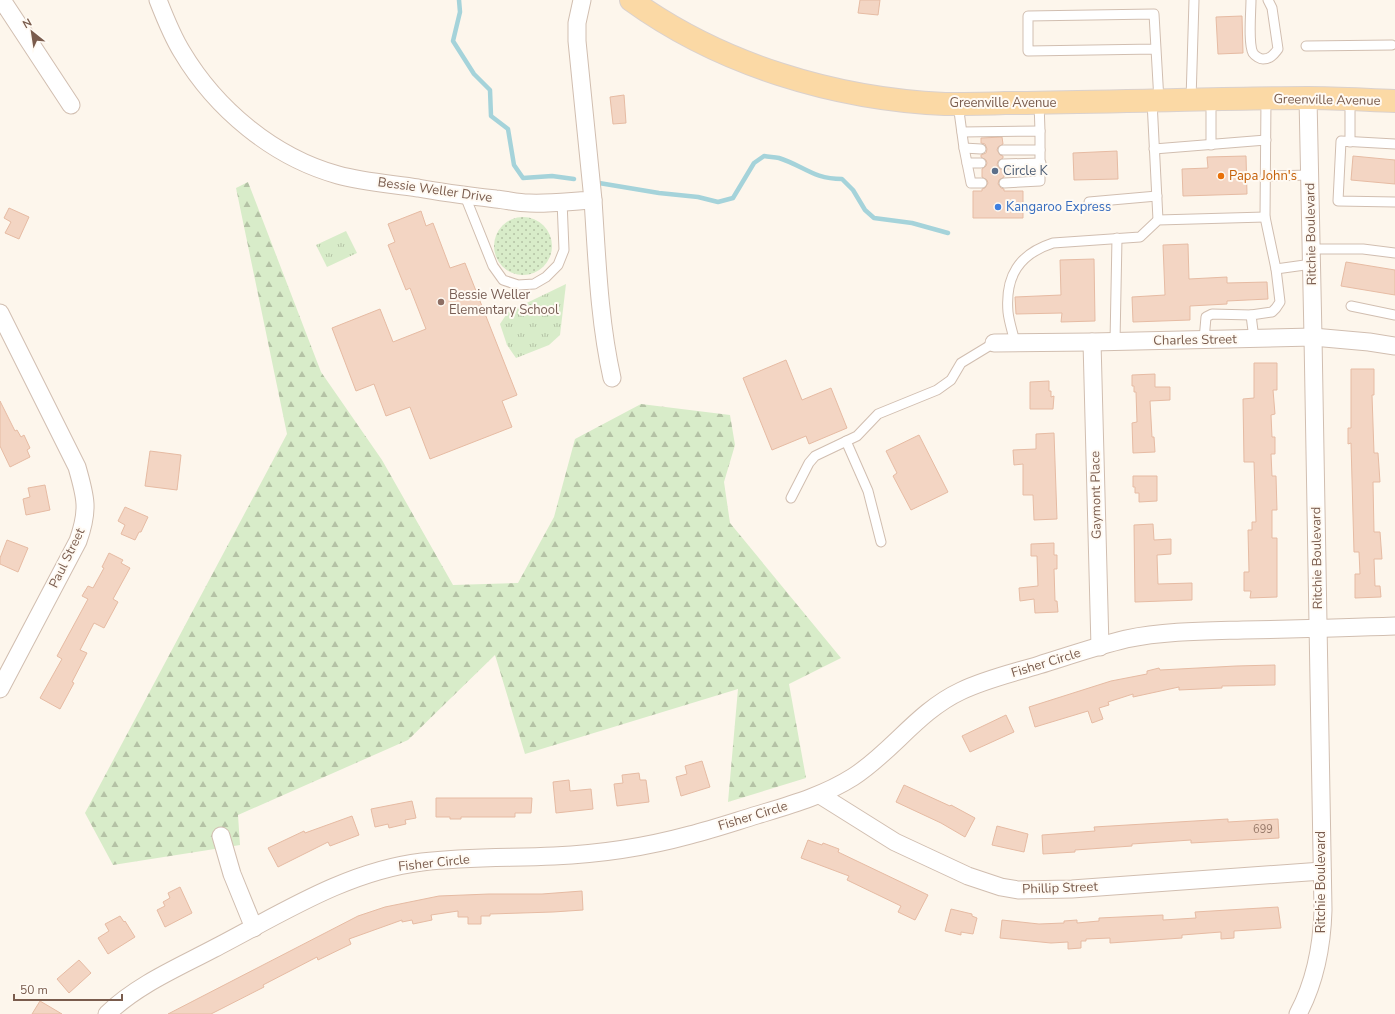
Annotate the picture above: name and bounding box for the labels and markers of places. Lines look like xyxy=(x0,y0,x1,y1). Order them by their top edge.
place label: Circle K xyxy=(1003,162,1048,180)
marker: Circle K xyxy=(990,166,1000,176)
place label: Papa John's xyxy=(1229,167,1297,185)
marker: Papa John's xyxy=(1216,171,1226,181)
place label: Kangaroo Express xyxy=(1006,198,1111,216)
marker: Kangaroo Express xyxy=(993,202,1003,212)
place label: Bessie Weller Elementary School xyxy=(449,286,559,319)
marker: Bessie Weller Elementary School xyxy=(436,297,446,307)

